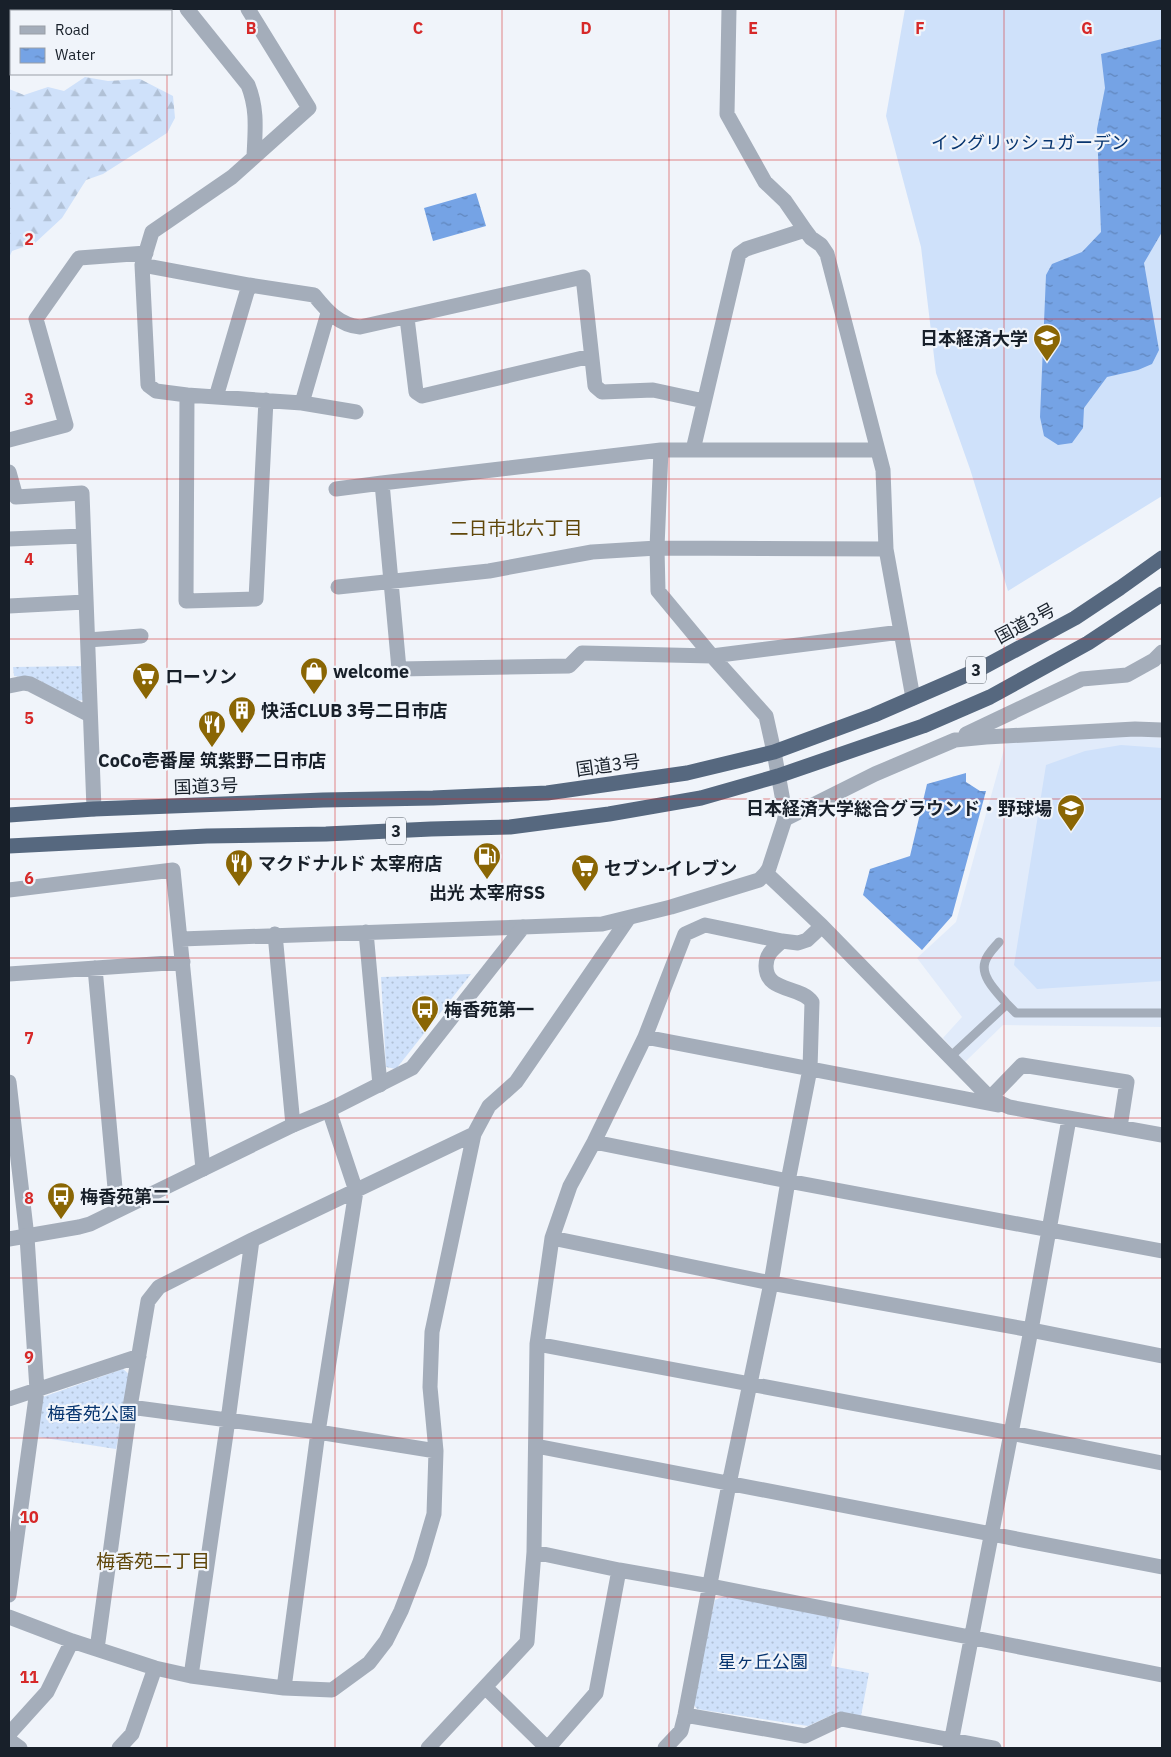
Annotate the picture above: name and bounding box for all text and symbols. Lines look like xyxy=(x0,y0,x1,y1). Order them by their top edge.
legend xyxy=(10,10,172,75)
text: B xyxy=(246,18,257,38)
text: C xyxy=(413,18,423,38)
text: D xyxy=(580,18,592,38)
text: E xyxy=(748,18,758,38)
text: F xyxy=(915,18,925,38)
text: G xyxy=(1081,18,1093,38)
text: Road xyxy=(55,20,90,39)
text: Water xyxy=(55,45,96,64)
park label: イングリッシュガーデン xyxy=(931,131,1129,154)
text: 2 xyxy=(24,229,34,249)
school or university icon: 日本経済大学 xyxy=(1032,323,1062,362)
place label: 日本経済大学 xyxy=(920,327,1028,350)
text: 3 xyxy=(24,389,34,409)
district label: 二日市北六丁目 xyxy=(449,516,583,540)
text: 4 xyxy=(24,549,34,569)
street label: 国道3号 xyxy=(991,598,1059,648)
shop icon: welcome xyxy=(299,656,329,695)
road number: 3 xyxy=(966,656,986,684)
place label: welcome xyxy=(333,660,409,683)
supermarket icon: ローソン xyxy=(131,661,161,700)
place label: ローソン xyxy=(165,665,237,688)
building icon: 快活CLUB 3号二日市店 xyxy=(227,695,257,734)
place label: 快活CLUB 3号二日市店 xyxy=(261,699,447,722)
text: 5 xyxy=(24,708,34,728)
restaurant icon: CoCo壱番屋 筑紫野二日市店 xyxy=(197,709,227,748)
place label: CoCo壱番屋 筑紫野二日市店 xyxy=(98,749,326,772)
street label: 国道3号 xyxy=(574,749,642,781)
street label: 国道3号 xyxy=(173,773,239,799)
school or university icon: 日本経済大学総合グラウンド・野球場 xyxy=(1056,793,1086,832)
place label: 日本経済大学総合グラウンド・野球場 xyxy=(746,797,1052,820)
road number: 3 xyxy=(386,818,406,844)
fuel station icon: 出光 太宰府SS xyxy=(472,841,502,880)
restaurant icon: マクドナルド 太宰府店 xyxy=(224,848,254,887)
place label: マクドナルド 太宰府店 xyxy=(258,852,442,875)
supermarket icon: セブン-イレブン xyxy=(570,853,600,892)
place label: セブン-イレブン xyxy=(604,857,737,880)
text: 6 xyxy=(24,868,34,888)
place label: 出光 太宰府SS xyxy=(429,881,545,904)
bus stop icon: 梅香苑第一 xyxy=(410,994,440,1033)
place label: 梅香苑第一 xyxy=(444,998,534,1021)
text: 7 xyxy=(24,1028,34,1048)
bus stop icon: 梅香苑第二 xyxy=(46,1181,76,1220)
place label: 梅香苑第二 xyxy=(80,1185,170,1208)
text: 8 xyxy=(24,1188,34,1208)
text: 9 xyxy=(24,1347,34,1367)
park label: 梅香苑公園 xyxy=(47,1402,137,1425)
text: 10 xyxy=(19,1507,39,1527)
district label: 梅香苑二丁目 xyxy=(96,1549,210,1573)
park label: 星ヶ丘公園 xyxy=(718,1650,808,1673)
text: 11 xyxy=(19,1667,39,1687)

